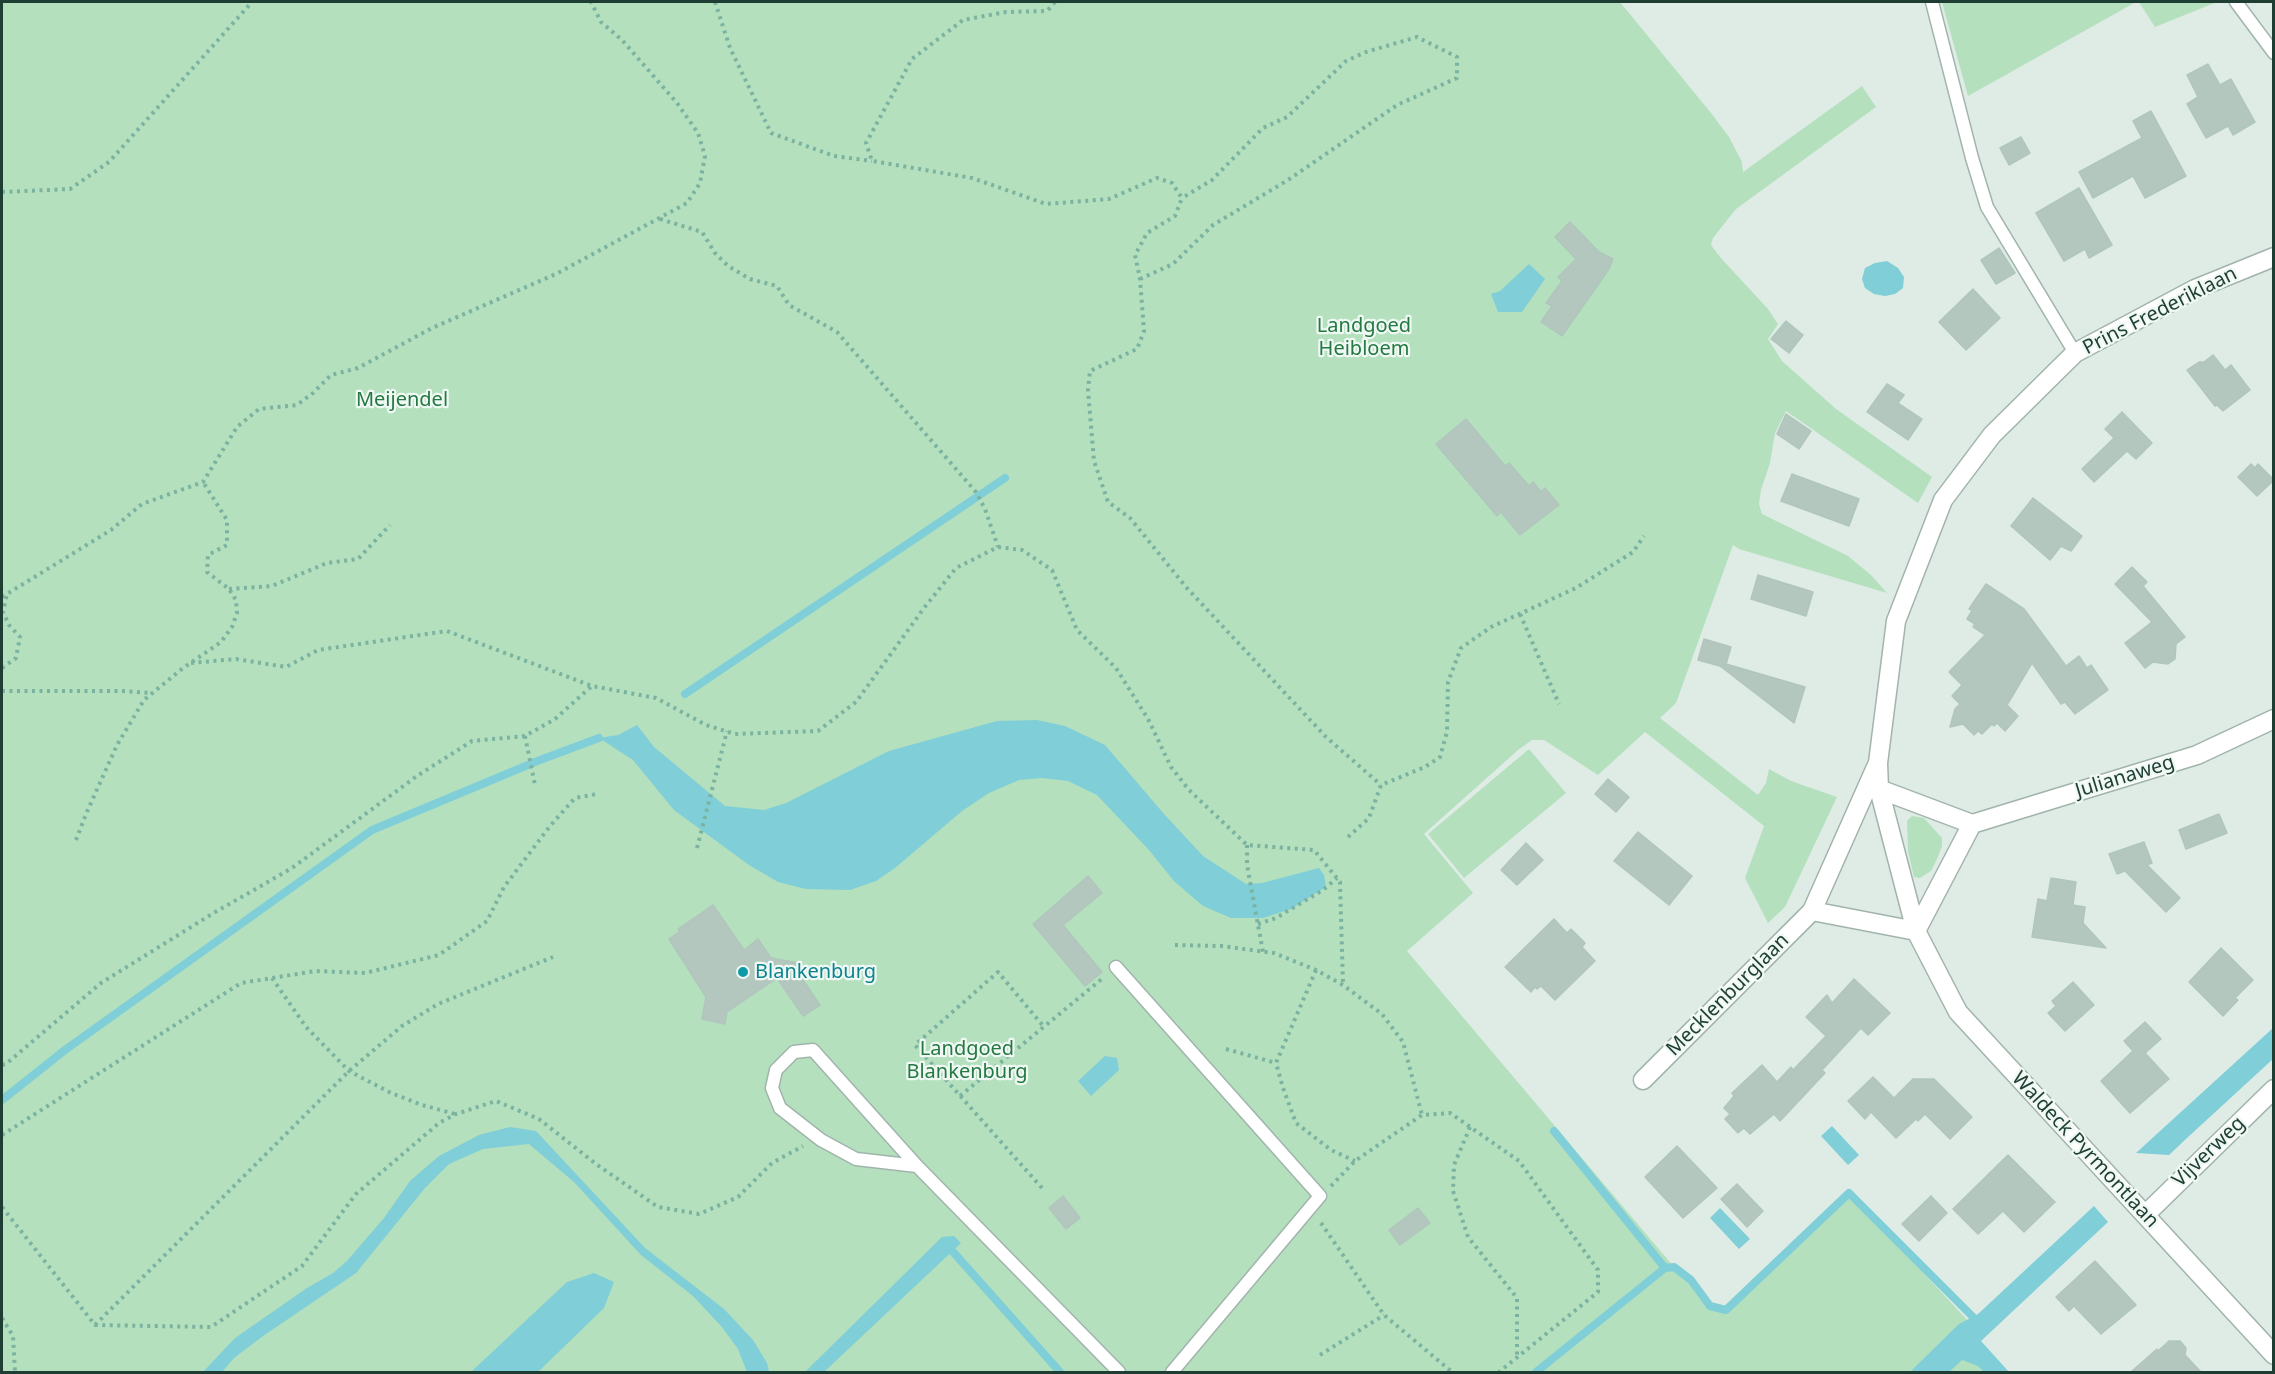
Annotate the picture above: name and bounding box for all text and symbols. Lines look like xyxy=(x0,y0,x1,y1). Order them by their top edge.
street label: Prins Frederiklaan xyxy=(2079,262,2241,360)
park label: Landgoed Heibloem xyxy=(1317,314,1411,361)
park label: Meijendel xyxy=(356,388,448,412)
street label: Julianaweg xyxy=(2073,751,2177,803)
street label: Mecklenburglaan xyxy=(1662,929,1794,1061)
place label: Blankenburg xyxy=(755,960,876,984)
marker: Blankenburg xyxy=(736,965,750,979)
park label: Landgoed Blankenburg xyxy=(906,1037,1028,1084)
street label: Waldeck Pyrmontlaan xyxy=(2006,1067,2164,1233)
street label: Vijverweg xyxy=(2168,1112,2250,1192)

